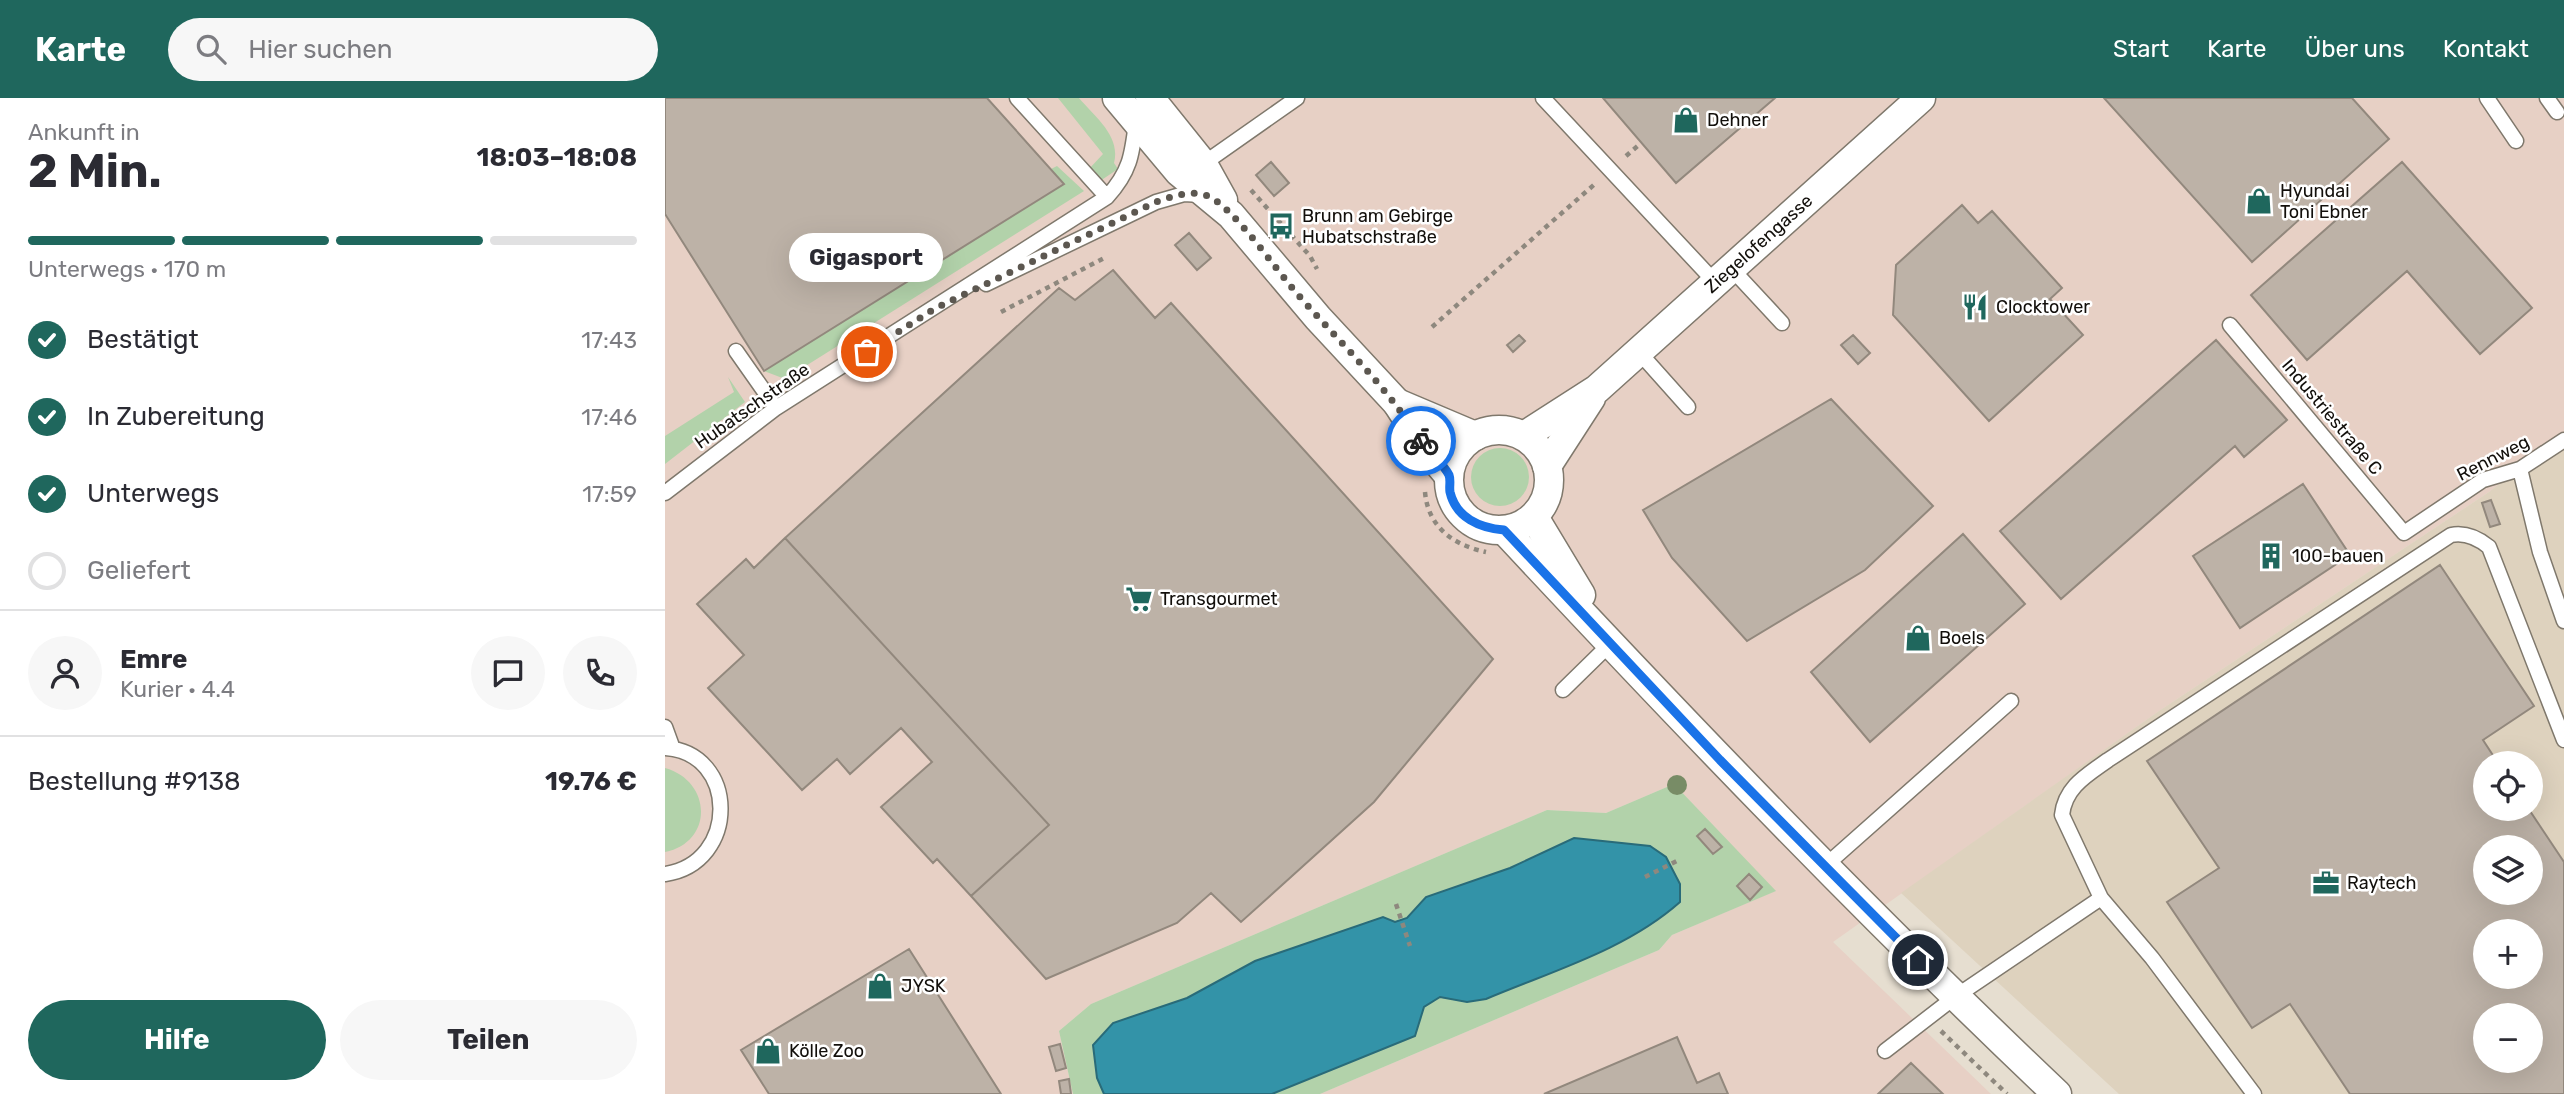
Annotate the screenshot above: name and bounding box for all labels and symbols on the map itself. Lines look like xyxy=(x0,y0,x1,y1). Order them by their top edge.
shop icon: Dehner xyxy=(1671,105,1701,135)
place label: Dehner xyxy=(1707,109,1768,131)
place label: Hyundai Toni Ebner xyxy=(2280,180,2368,223)
shop icon: Hyundai Toni Ebner xyxy=(2244,186,2274,216)
street label: Ziegelofengasse xyxy=(1700,190,1817,298)
place label: Brunn am Gebirge Hubatschstraße xyxy=(1302,205,1453,248)
bus stop icon: Brunn am Gebirge Hubatschstraße xyxy=(1266,211,1296,241)
callout: Gigasport xyxy=(790,233,944,282)
restaurant icon: Clocktower xyxy=(1960,292,1990,322)
place label: Clocktower xyxy=(1996,296,2090,318)
pin xyxy=(837,322,897,382)
street label: Industriestraße C xyxy=(2277,354,2387,480)
street label: Hubatschstraße xyxy=(690,358,814,454)
courier xyxy=(1386,406,1456,476)
street label: Rennweg xyxy=(2453,430,2533,486)
building icon: 100-bauen xyxy=(2256,541,2286,571)
place label: 100-bauen xyxy=(2292,545,2384,567)
supermarket icon: Transgourmet xyxy=(1124,584,1154,614)
place label: Transgourmet xyxy=(1160,588,1278,610)
shop icon: Boels xyxy=(1903,623,1933,653)
place label: Boels xyxy=(1939,627,1985,649)
office icon: Raytech xyxy=(2311,868,2341,898)
place label: Raytech xyxy=(2347,872,2416,894)
pin xyxy=(1888,930,1948,990)
shop icon: JYSK xyxy=(865,971,895,1001)
place label: JYSK xyxy=(901,975,946,997)
shop icon: Kölle Zoo xyxy=(753,1036,783,1066)
place label: Kölle Zoo xyxy=(789,1040,864,1062)

